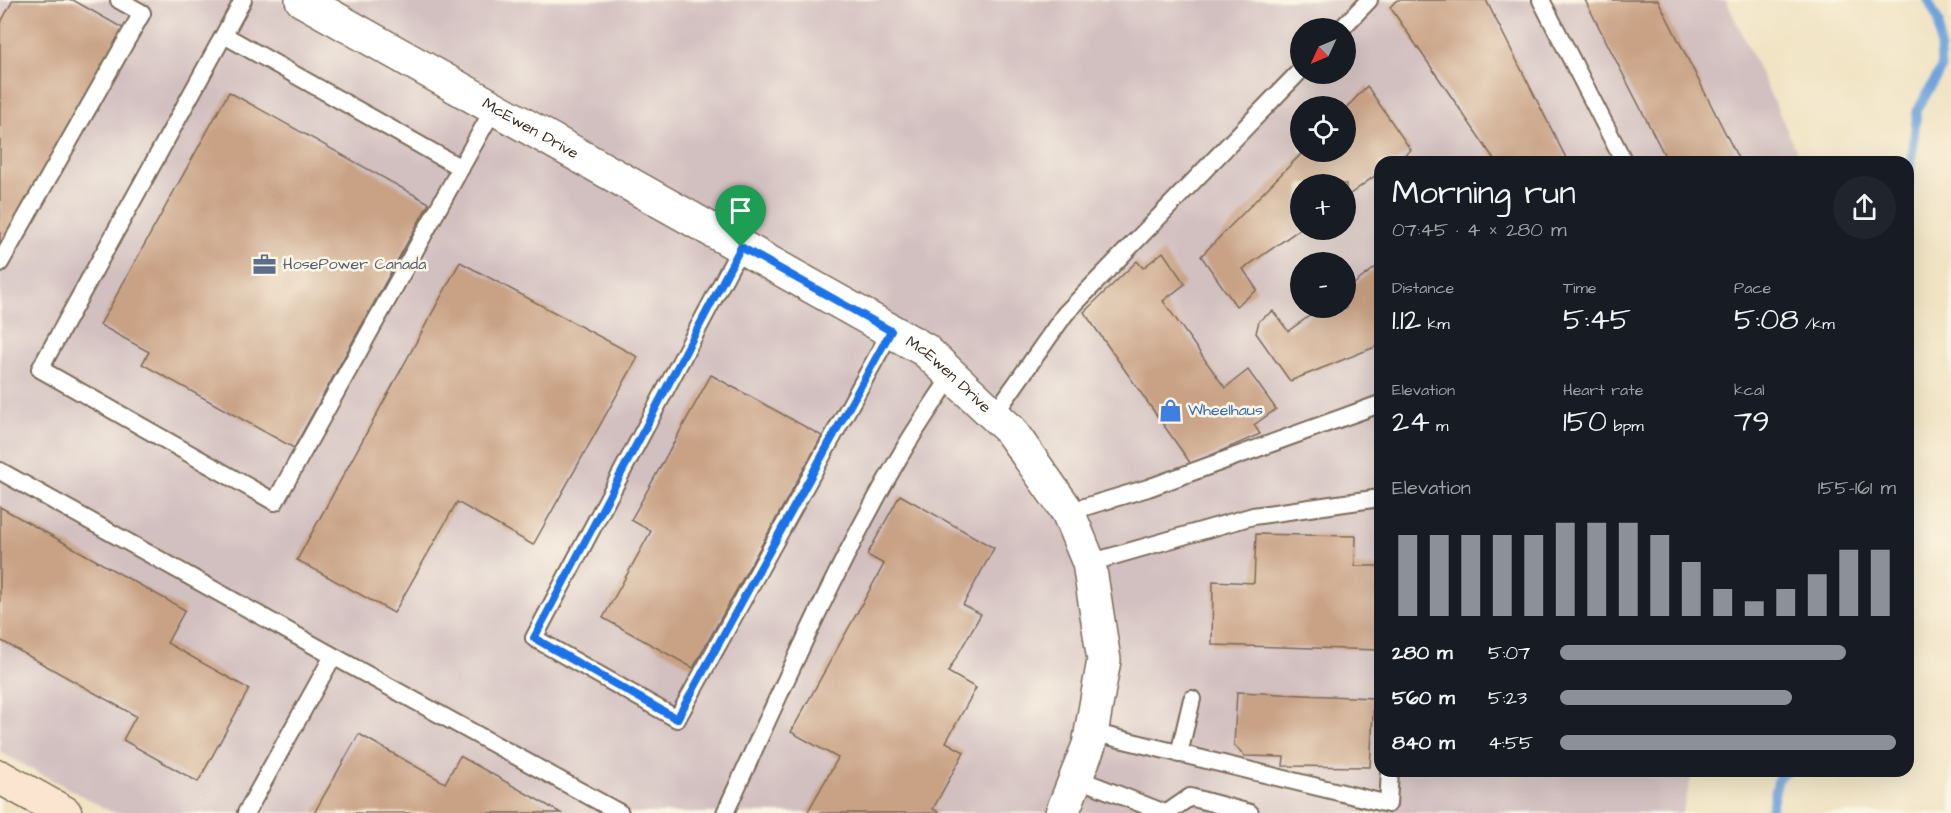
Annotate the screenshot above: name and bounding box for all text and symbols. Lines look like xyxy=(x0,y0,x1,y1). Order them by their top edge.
north arrow xyxy=(1290,18,1356,84)
map controls xyxy=(1290,18,1356,318)
street label: McEwen Drive xyxy=(478,92,583,164)
button: locate xyxy=(1290,96,1356,162)
text: Morning run xyxy=(1392,170,1576,216)
button: + xyxy=(1290,174,1356,240)
button: share xyxy=(1833,176,1896,239)
pin xyxy=(715,185,766,247)
icon: arrive xyxy=(724,194,757,227)
text: 07:45 · 4 × 280 m xyxy=(1392,216,1567,244)
office icon: HosePower Canada xyxy=(252,251,278,277)
button: − xyxy=(1290,252,1356,318)
place label: HosePower Canada xyxy=(283,253,426,275)
text: Distance xyxy=(1392,277,1454,299)
text: Time xyxy=(1563,277,1597,299)
text: Pace xyxy=(1734,277,1771,299)
text: 1.12 xyxy=(1392,299,1421,341)
text: 5:45 xyxy=(1563,299,1631,341)
text: 5:08 xyxy=(1734,299,1799,341)
text: km xyxy=(1421,313,1450,335)
text: /km xyxy=(1799,313,1835,335)
street label: McEwen Drive xyxy=(902,330,996,418)
text: Elevation xyxy=(1392,379,1455,401)
text: Heart rate xyxy=(1563,379,1643,401)
text: kcal xyxy=(1734,379,1765,401)
shop icon: Wheelhaus xyxy=(1157,397,1183,423)
place label: Wheelhaus xyxy=(1188,399,1263,421)
text: 24 xyxy=(1392,401,1430,443)
text: 150 xyxy=(1563,401,1607,443)
text: 79 xyxy=(1734,401,1770,443)
text: m xyxy=(1430,415,1448,437)
text: bpm xyxy=(1607,415,1644,437)
text: Elevation xyxy=(1392,474,1471,502)
text: 155–161 m xyxy=(1818,474,1896,502)
text: 280 m xyxy=(1392,639,1453,667)
text: 5:07 xyxy=(1488,639,1530,667)
text: 560 m xyxy=(1392,684,1455,712)
text: 5:23 xyxy=(1488,684,1527,712)
text: 840 m xyxy=(1392,729,1455,757)
text: 4:55 xyxy=(1488,729,1533,757)

